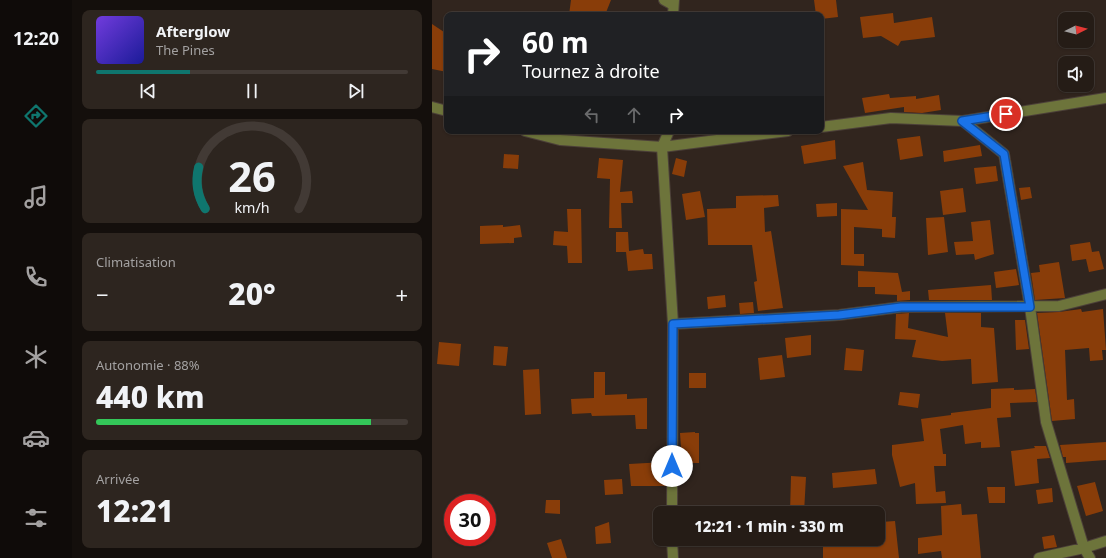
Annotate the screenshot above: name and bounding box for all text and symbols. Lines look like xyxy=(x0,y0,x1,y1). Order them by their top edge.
north arrow xyxy=(1058,12,1094,48)
map controls xyxy=(1058,12,1094,92)
text: Afterglow xyxy=(156,21,230,41)
text: 60 m xyxy=(522,23,589,61)
text: 12:20 xyxy=(13,26,59,50)
icon: right xyxy=(456,28,508,80)
text: The Pines xyxy=(156,41,215,59)
button: sound xyxy=(1058,56,1094,92)
text: Tournez à droite xyxy=(522,59,660,83)
icon: previous xyxy=(137,80,159,102)
icon: pause xyxy=(241,80,263,102)
icon: next xyxy=(345,80,367,102)
pin xyxy=(989,97,1023,131)
icon: directions xyxy=(22,102,50,130)
icon: arrive xyxy=(995,103,1017,125)
icon: left xyxy=(581,104,603,126)
icon: ahead xyxy=(623,104,645,126)
icon: right xyxy=(665,104,687,126)
text: 26 xyxy=(228,147,276,203)
icon: music xyxy=(22,183,50,211)
text: km/h xyxy=(234,197,270,216)
text: Climatisation xyxy=(96,253,176,271)
icon: phone xyxy=(22,263,50,291)
text: 20° xyxy=(228,273,276,314)
text: − xyxy=(96,279,109,309)
text: + xyxy=(395,279,408,309)
icon: climate xyxy=(22,343,50,371)
text: Autonomie · 88% xyxy=(96,356,200,374)
text: 440 km xyxy=(96,376,205,417)
icon: car xyxy=(22,424,50,452)
position arrow xyxy=(651,445,693,487)
text: Arrivée xyxy=(96,470,140,488)
text: 12:21 xyxy=(96,490,174,531)
speed limit sign: 30 xyxy=(444,494,496,546)
icon: filters xyxy=(22,504,50,532)
text: 12:21 · 1 min · 330 m xyxy=(694,516,844,536)

